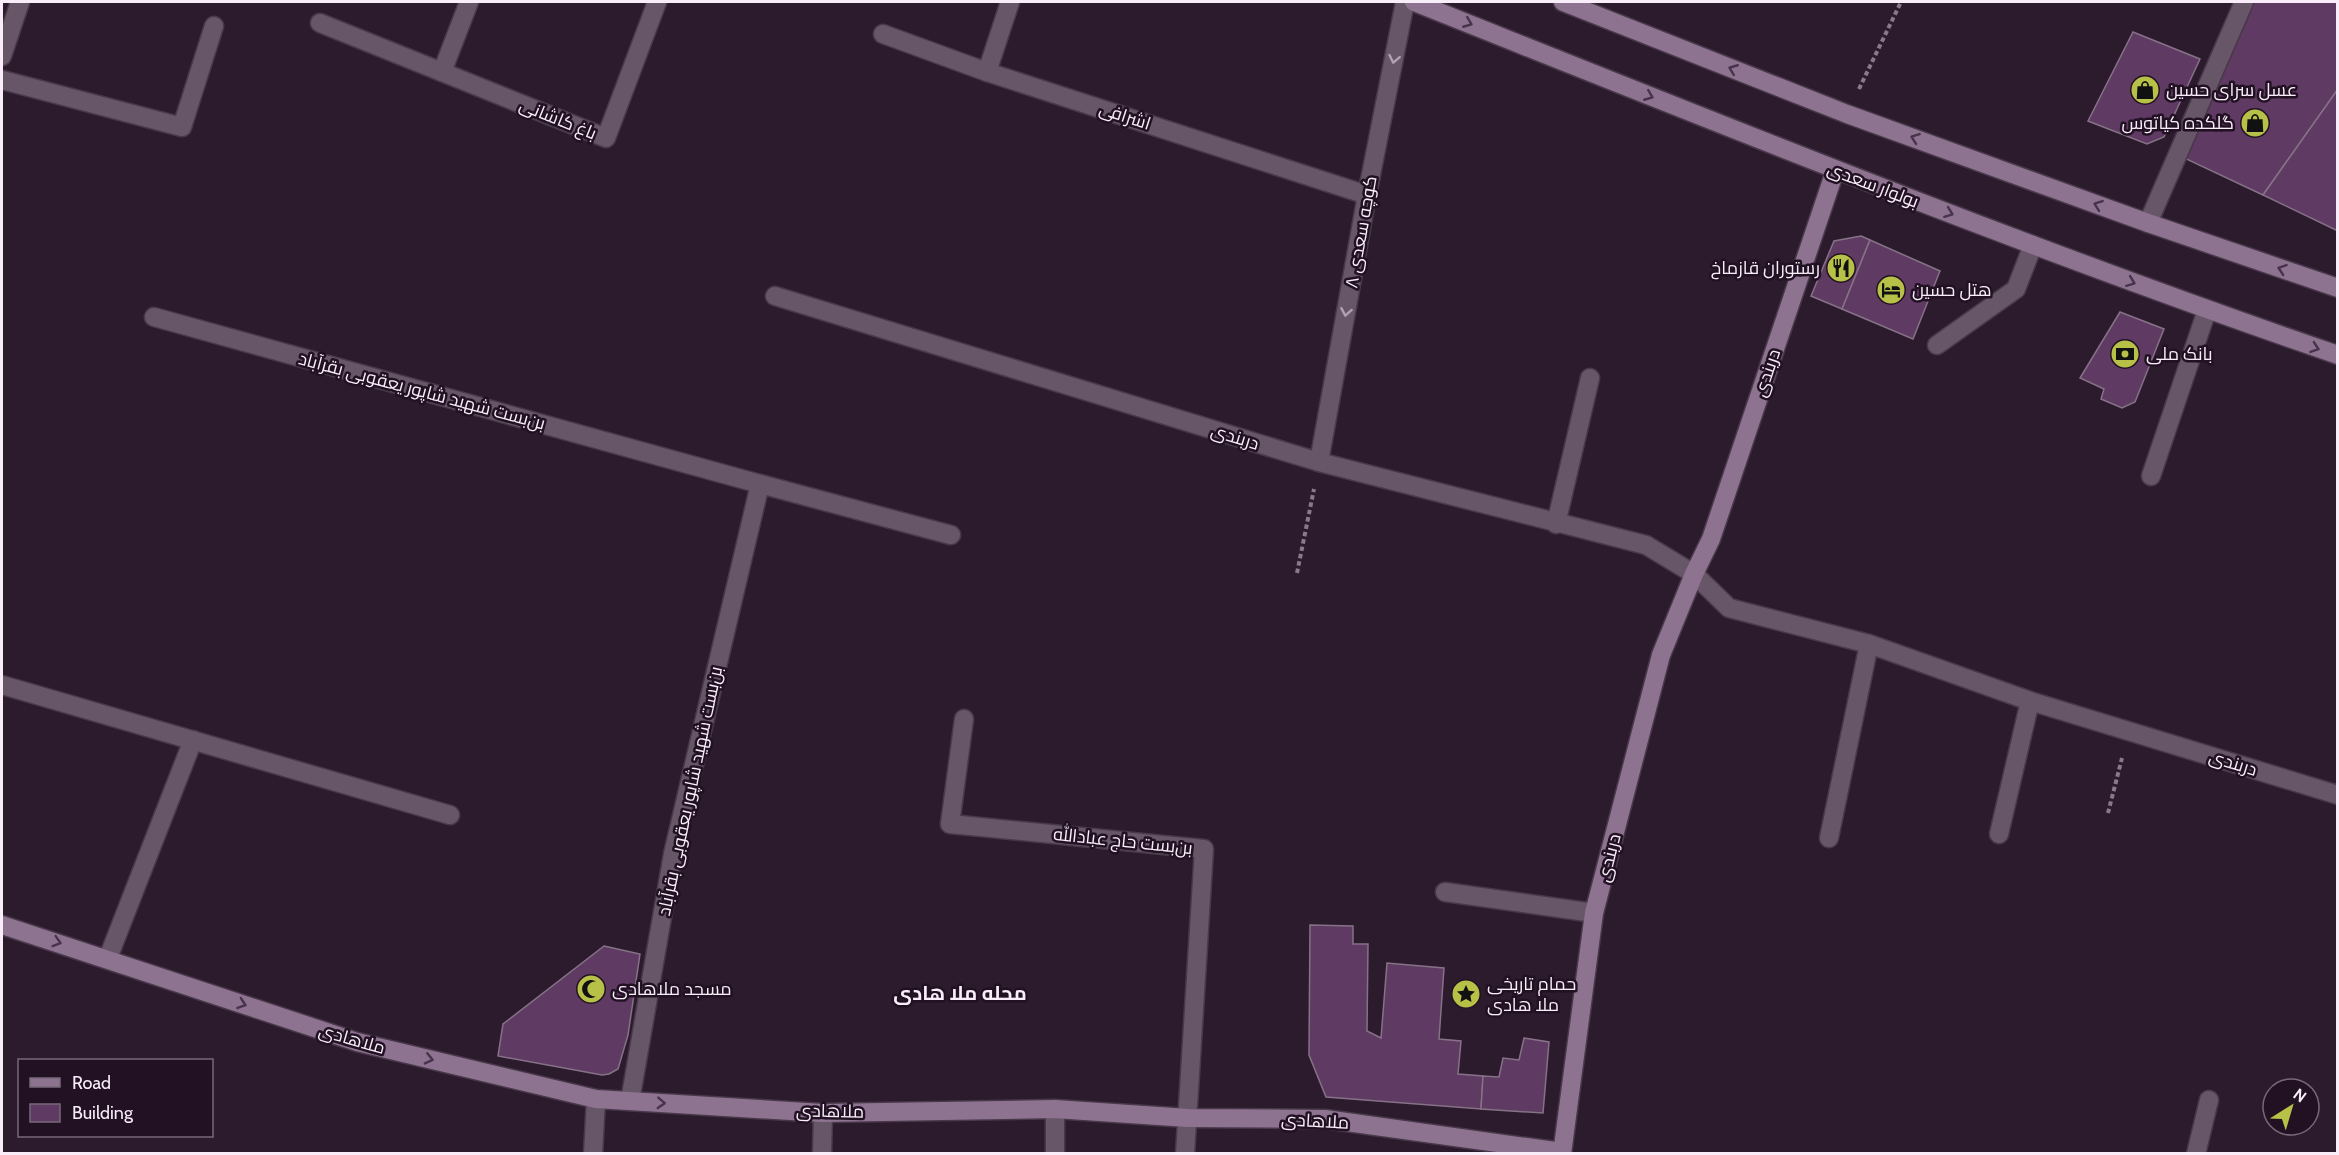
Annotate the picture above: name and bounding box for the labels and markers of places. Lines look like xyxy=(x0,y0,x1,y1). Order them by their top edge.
shop icon: عسل سرای حسین xyxy=(2129,74,2161,106)
place label: عسل سرای حسین xyxy=(2166,79,2297,101)
shop icon: گلکده کیاتوس xyxy=(2239,107,2271,139)
place label: گلکده کیاتوس xyxy=(2121,112,2234,134)
restaurant icon: رستوران قازماخ xyxy=(1825,252,1857,284)
place label: رستوران قازماخ xyxy=(1711,257,1820,280)
hotel icon: هتل حسین xyxy=(1875,274,1907,306)
place label: هتل حسین xyxy=(1912,279,1992,301)
bank icon: بانک ملی xyxy=(2109,338,2141,370)
place label: بانک ملی xyxy=(2146,343,2213,365)
mosque icon: مسجد ملاهادی xyxy=(575,973,607,1005)
place label: حمام تاریخی ملا هادی xyxy=(1487,973,1576,1016)
place label: مسجد ملاهادی xyxy=(612,978,732,1000)
place icon: حمام تاریخی ملا هادی xyxy=(1450,978,1482,1010)

